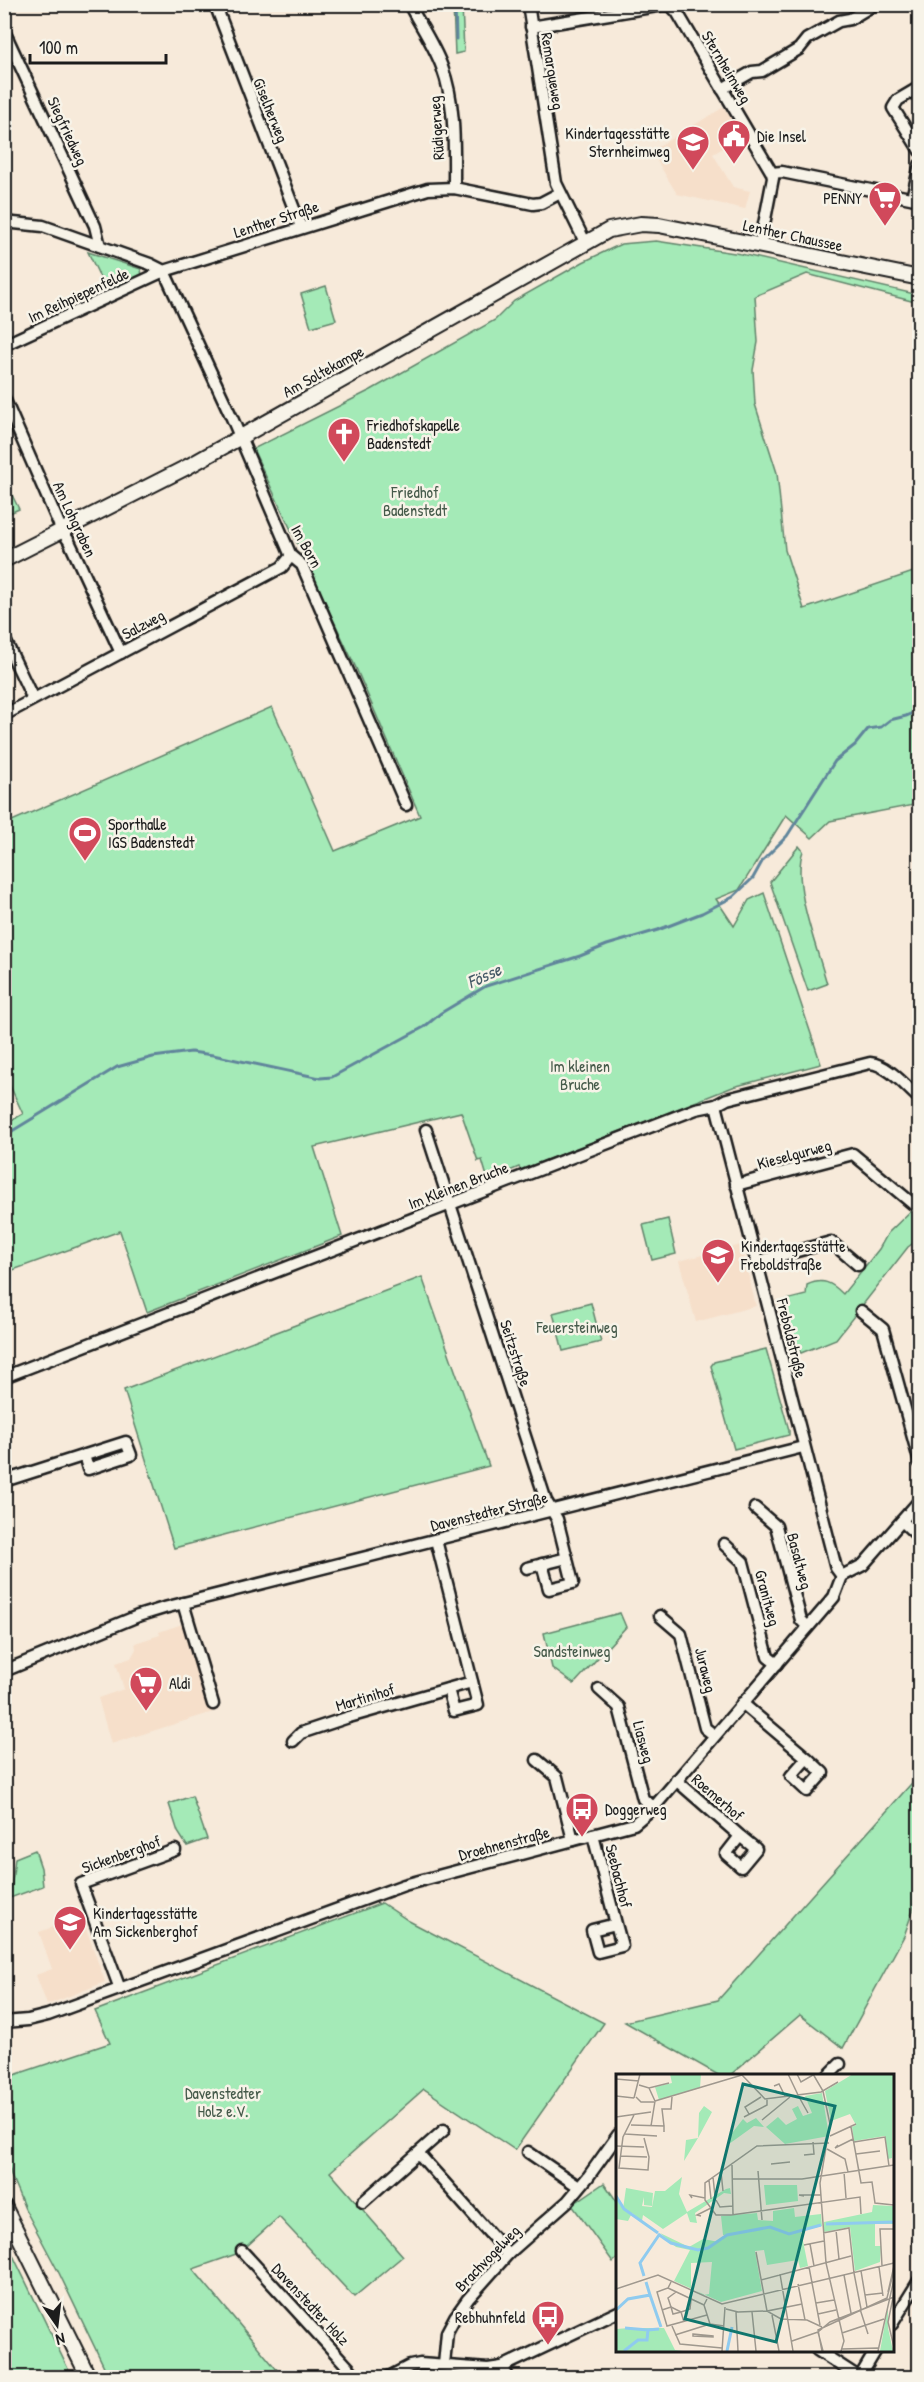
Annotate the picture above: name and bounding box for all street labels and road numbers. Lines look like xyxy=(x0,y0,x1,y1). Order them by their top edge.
street label: Sternheimweg xyxy=(697,27,757,107)
street label: Remarqueweg xyxy=(536,31,570,111)
street label: Giselherweg xyxy=(248,74,294,146)
street label: Siegfriedweg xyxy=(43,93,93,169)
street label: Rüdigerweg xyxy=(423,95,449,161)
street label: Lenther Straße xyxy=(231,195,322,243)
street label: Lenther Chaussee xyxy=(741,214,845,256)
street label: Im Reihpiepenfelde xyxy=(24,262,132,328)
street label: Am Soltekampe xyxy=(279,339,368,402)
street label: Am Lohgraben xyxy=(48,478,102,560)
street label: Im Born xyxy=(286,520,328,572)
street label: Salzweg xyxy=(118,604,168,644)
street label: Kieselgurweg xyxy=(755,1134,833,1174)
street label: Im Kleinen Bruche xyxy=(405,1156,512,1214)
street label: Freboldstraße xyxy=(771,1295,813,1381)
street label: Seitzstraße xyxy=(495,1317,537,1390)
street label: Davenstedter Straße xyxy=(428,1486,550,1536)
street label: Basaltweg xyxy=(782,1530,818,1592)
street label: Granitweg xyxy=(750,1567,786,1629)
street label: Juraweg xyxy=(690,1645,722,1695)
street label: Martinihof xyxy=(333,1678,398,1716)
street label: Liasweg xyxy=(628,1718,660,1766)
street label: Roemerhof xyxy=(687,1768,749,1826)
street label: Droehnenstraße xyxy=(456,1820,552,1866)
street label: Sickenberghof xyxy=(78,1829,164,1878)
street label: Seebachhof xyxy=(600,1842,638,1910)
street label: Brachvogelweg xyxy=(450,2220,524,2296)
street label: Davenstedter Holz xyxy=(267,2258,355,2350)

